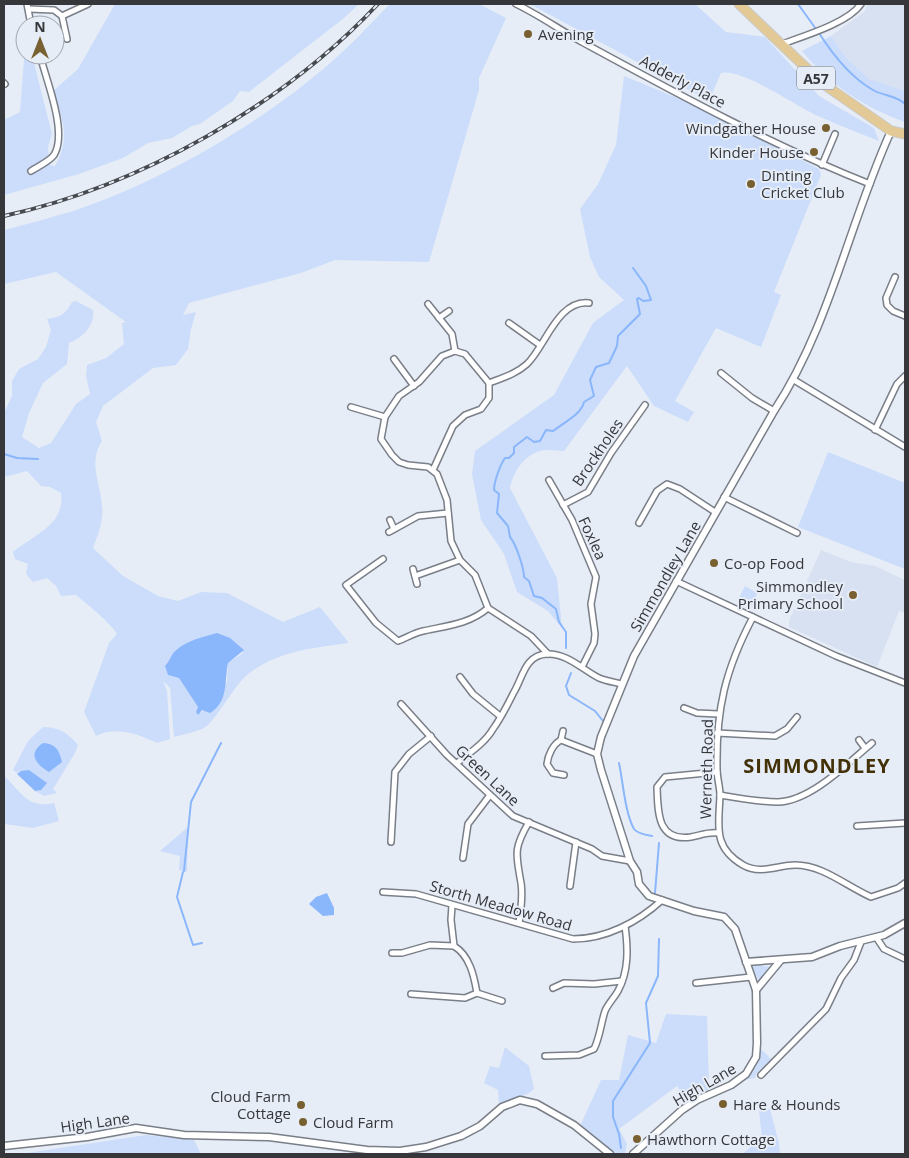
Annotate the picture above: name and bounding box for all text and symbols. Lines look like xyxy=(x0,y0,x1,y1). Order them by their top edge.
north arrow xyxy=(15,15,65,65)
text: N xyxy=(34,17,46,36)
place label: Avening xyxy=(538,24,594,44)
marker: Avening xyxy=(522,28,534,40)
street label: Adderly Place xyxy=(637,50,729,112)
road number: A57 xyxy=(797,66,835,90)
place label: Windgather House xyxy=(686,118,816,138)
marker: Windgather House xyxy=(820,122,832,134)
place label: Kinder House xyxy=(709,142,804,162)
marker: Kinder House xyxy=(808,146,820,158)
place label: Dinting Cricket Club xyxy=(761,165,845,202)
marker: Dinting Cricket Club xyxy=(745,178,757,190)
street label: Brockholes xyxy=(567,414,627,490)
street label: Foxlea xyxy=(574,513,612,563)
street label: Simmondley Lane xyxy=(625,517,705,635)
place label: Co-op Food xyxy=(724,553,804,573)
marker: Co-op Food xyxy=(708,557,720,569)
place label: Simmondley Primary School xyxy=(738,576,843,613)
marker: Simmondley Primary School xyxy=(847,589,859,601)
street label: Werneth Road xyxy=(695,719,717,819)
street label: Green Lane xyxy=(452,740,524,810)
district label: SIMMONDLEY xyxy=(743,752,891,779)
street label: Storth Meadow Road xyxy=(428,875,574,935)
street label: High Lane xyxy=(669,1058,739,1110)
place label: Cloud Farm Cottage xyxy=(210,1086,291,1123)
place label: Hare & Hounds xyxy=(733,1094,840,1114)
marker: Hare & Hounds xyxy=(717,1098,729,1110)
marker: Cloud Farm Cottage xyxy=(295,1099,307,1111)
street label: High Lane xyxy=(59,1107,131,1137)
place label: Cloud Farm xyxy=(313,1112,394,1132)
marker: Cloud Farm xyxy=(297,1116,309,1128)
place label: Hawthorn Cottage xyxy=(647,1129,775,1149)
marker: Hawthorn Cottage xyxy=(631,1133,643,1145)

